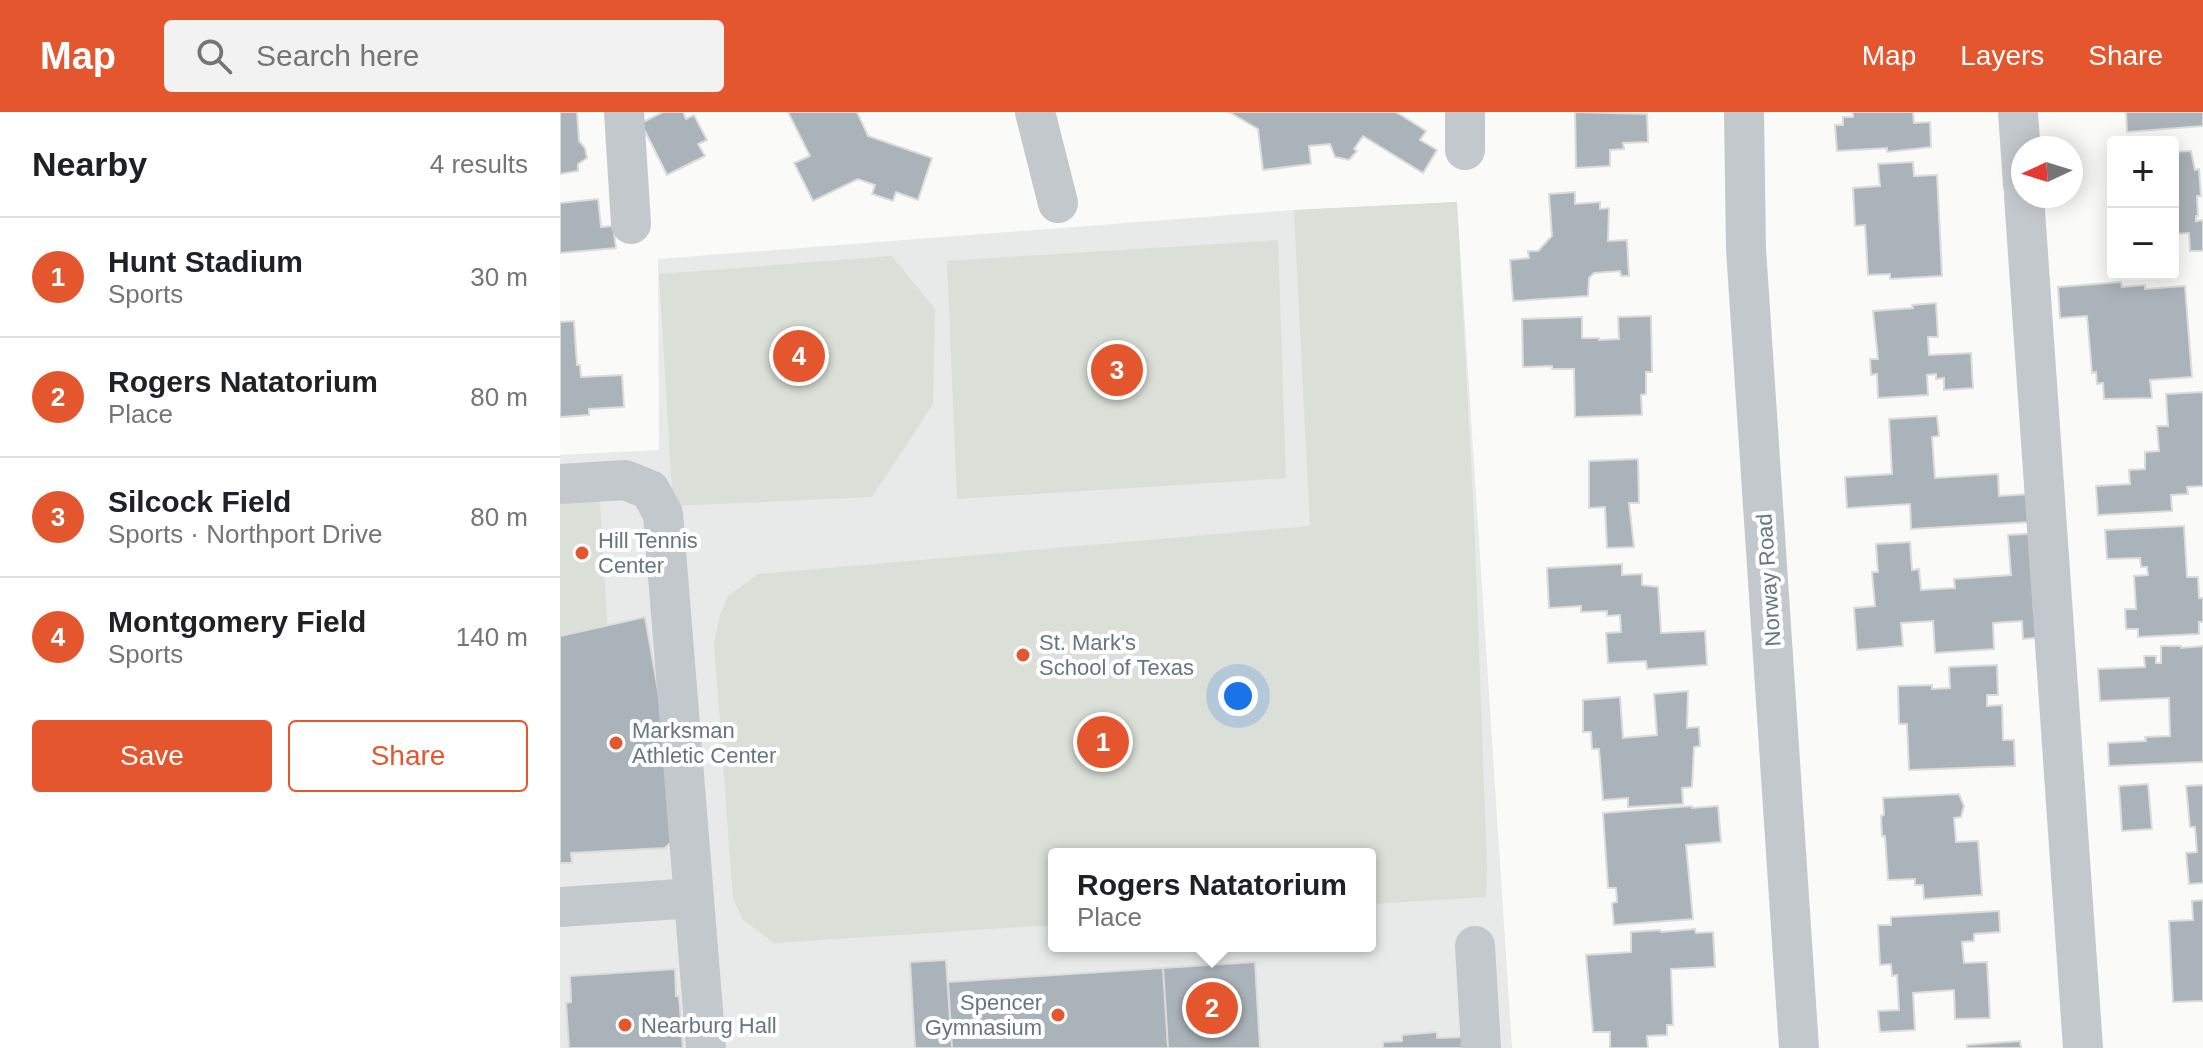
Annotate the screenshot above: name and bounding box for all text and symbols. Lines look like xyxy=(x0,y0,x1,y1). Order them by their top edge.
search box xyxy=(164,20,724,92)
icon: search xyxy=(192,34,236,78)
text: Map xyxy=(40,35,116,77)
text: Search here xyxy=(256,39,419,72)
text: Map xyxy=(1862,40,1916,71)
text: Layers xyxy=(1960,40,2044,71)
text: Share xyxy=(2088,40,2163,71)
north arrow xyxy=(2011,136,2083,208)
map controls xyxy=(2107,136,2179,280)
button: + xyxy=(2107,136,2179,208)
text: Nearby xyxy=(32,145,147,183)
text: 4 results xyxy=(430,149,528,179)
button: − xyxy=(2107,208,2179,280)
text: Hunt Stadium xyxy=(108,245,303,278)
text: 1 xyxy=(51,262,65,292)
text: 30 m xyxy=(470,262,528,292)
text: Sports xyxy=(108,279,183,309)
pin: 4 xyxy=(773,326,825,386)
pin: 3 xyxy=(1091,340,1143,400)
text: Rogers Natatorium xyxy=(108,365,378,398)
text: 2 xyxy=(51,382,65,412)
text: 80 m xyxy=(470,382,528,412)
text: Place xyxy=(108,399,173,429)
text: Silcock Field xyxy=(108,485,291,518)
text: 3 xyxy=(51,502,65,532)
text: 80 m xyxy=(470,502,528,532)
street label: Norway Road xyxy=(1751,513,1786,647)
text: Sports · Northport Drive xyxy=(108,519,383,549)
place label: Hill Tennis Center xyxy=(598,528,698,578)
marker: Hill Tennis Center xyxy=(573,544,591,562)
text: Montgomery Field xyxy=(108,605,366,638)
text: 4 xyxy=(51,622,65,652)
text: 140 m xyxy=(456,622,528,652)
place label: St. Mark's School of Texas xyxy=(1039,630,1194,680)
text: Sports xyxy=(108,639,183,669)
marker: St. Mark's School of Texas xyxy=(1014,646,1032,664)
your location xyxy=(1218,676,1258,716)
pin: 1 xyxy=(1077,712,1129,772)
place label: Marksman Athletic Center xyxy=(632,718,776,768)
button: Save xyxy=(32,720,272,792)
button: Share xyxy=(288,720,528,792)
marker: Marksman Athletic Center xyxy=(607,734,625,752)
popup xyxy=(1048,848,1376,952)
text: Rogers Natatorium xyxy=(1077,868,1347,901)
text: Place xyxy=(1077,902,1142,932)
pin: 2 xyxy=(1186,978,1238,1038)
place label: Spencer Gymnasium xyxy=(925,990,1042,1040)
marker: Spencer Gymnasium xyxy=(1049,1006,1067,1024)
place label: Nearburg Hall xyxy=(641,1013,777,1038)
marker: Nearburg Hall xyxy=(616,1016,634,1034)

